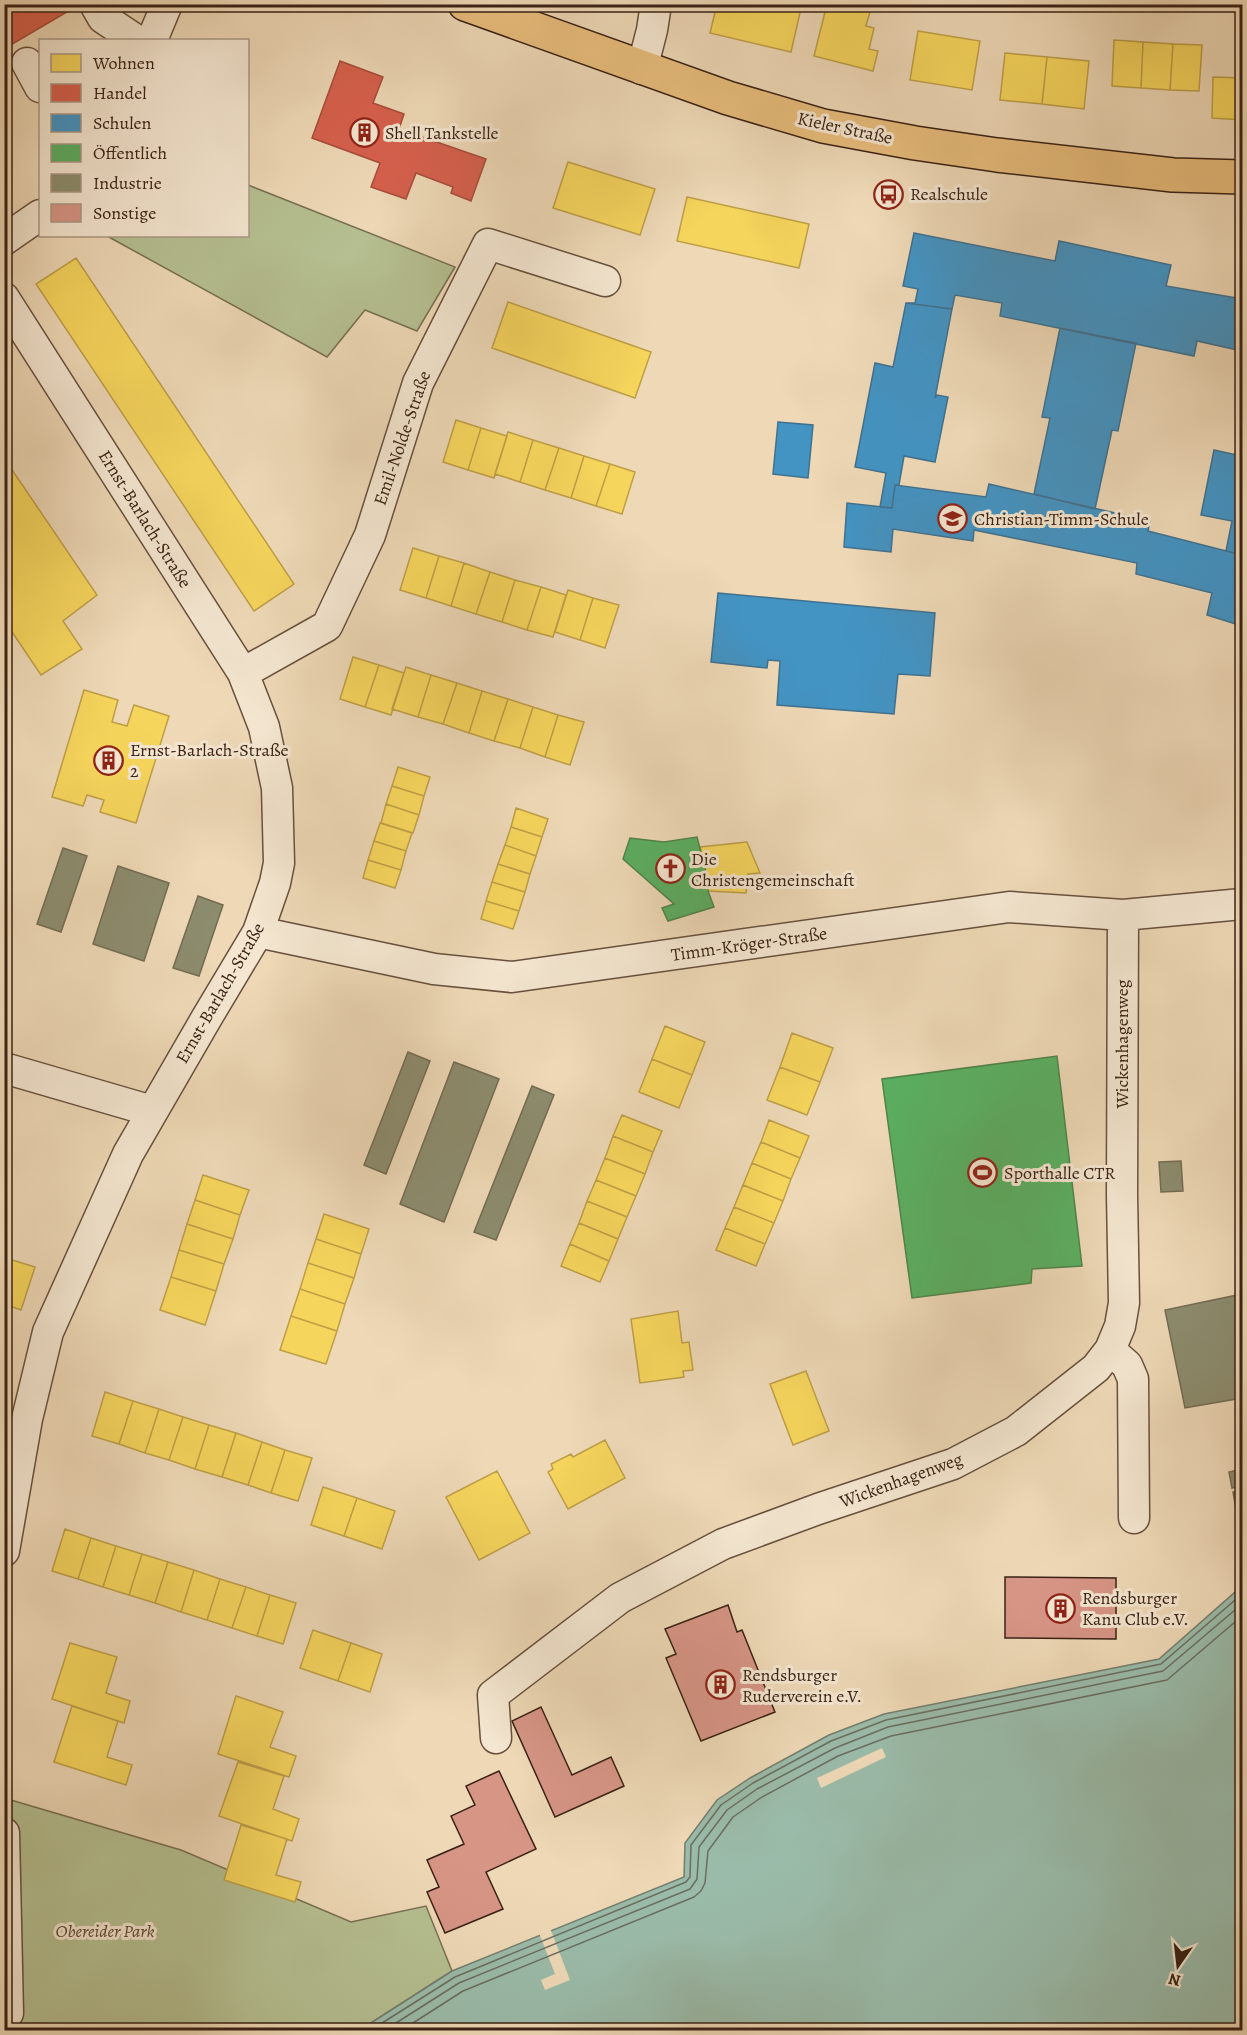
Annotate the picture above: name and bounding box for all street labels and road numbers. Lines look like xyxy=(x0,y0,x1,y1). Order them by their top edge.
street label: Kieler Straße xyxy=(795,106,895,150)
street label: Emil-Nolde-Straße xyxy=(368,368,436,508)
street label: Ernst-Barlach-Straße xyxy=(93,445,197,593)
street label: Ernst-Barlach-Straße xyxy=(170,918,270,1068)
street label: Timm-Kröger-Straße xyxy=(669,921,829,967)
street label: Wickenhagenweg xyxy=(1110,979,1134,1110)
street label: Wickenhagenweg xyxy=(835,1447,966,1514)

